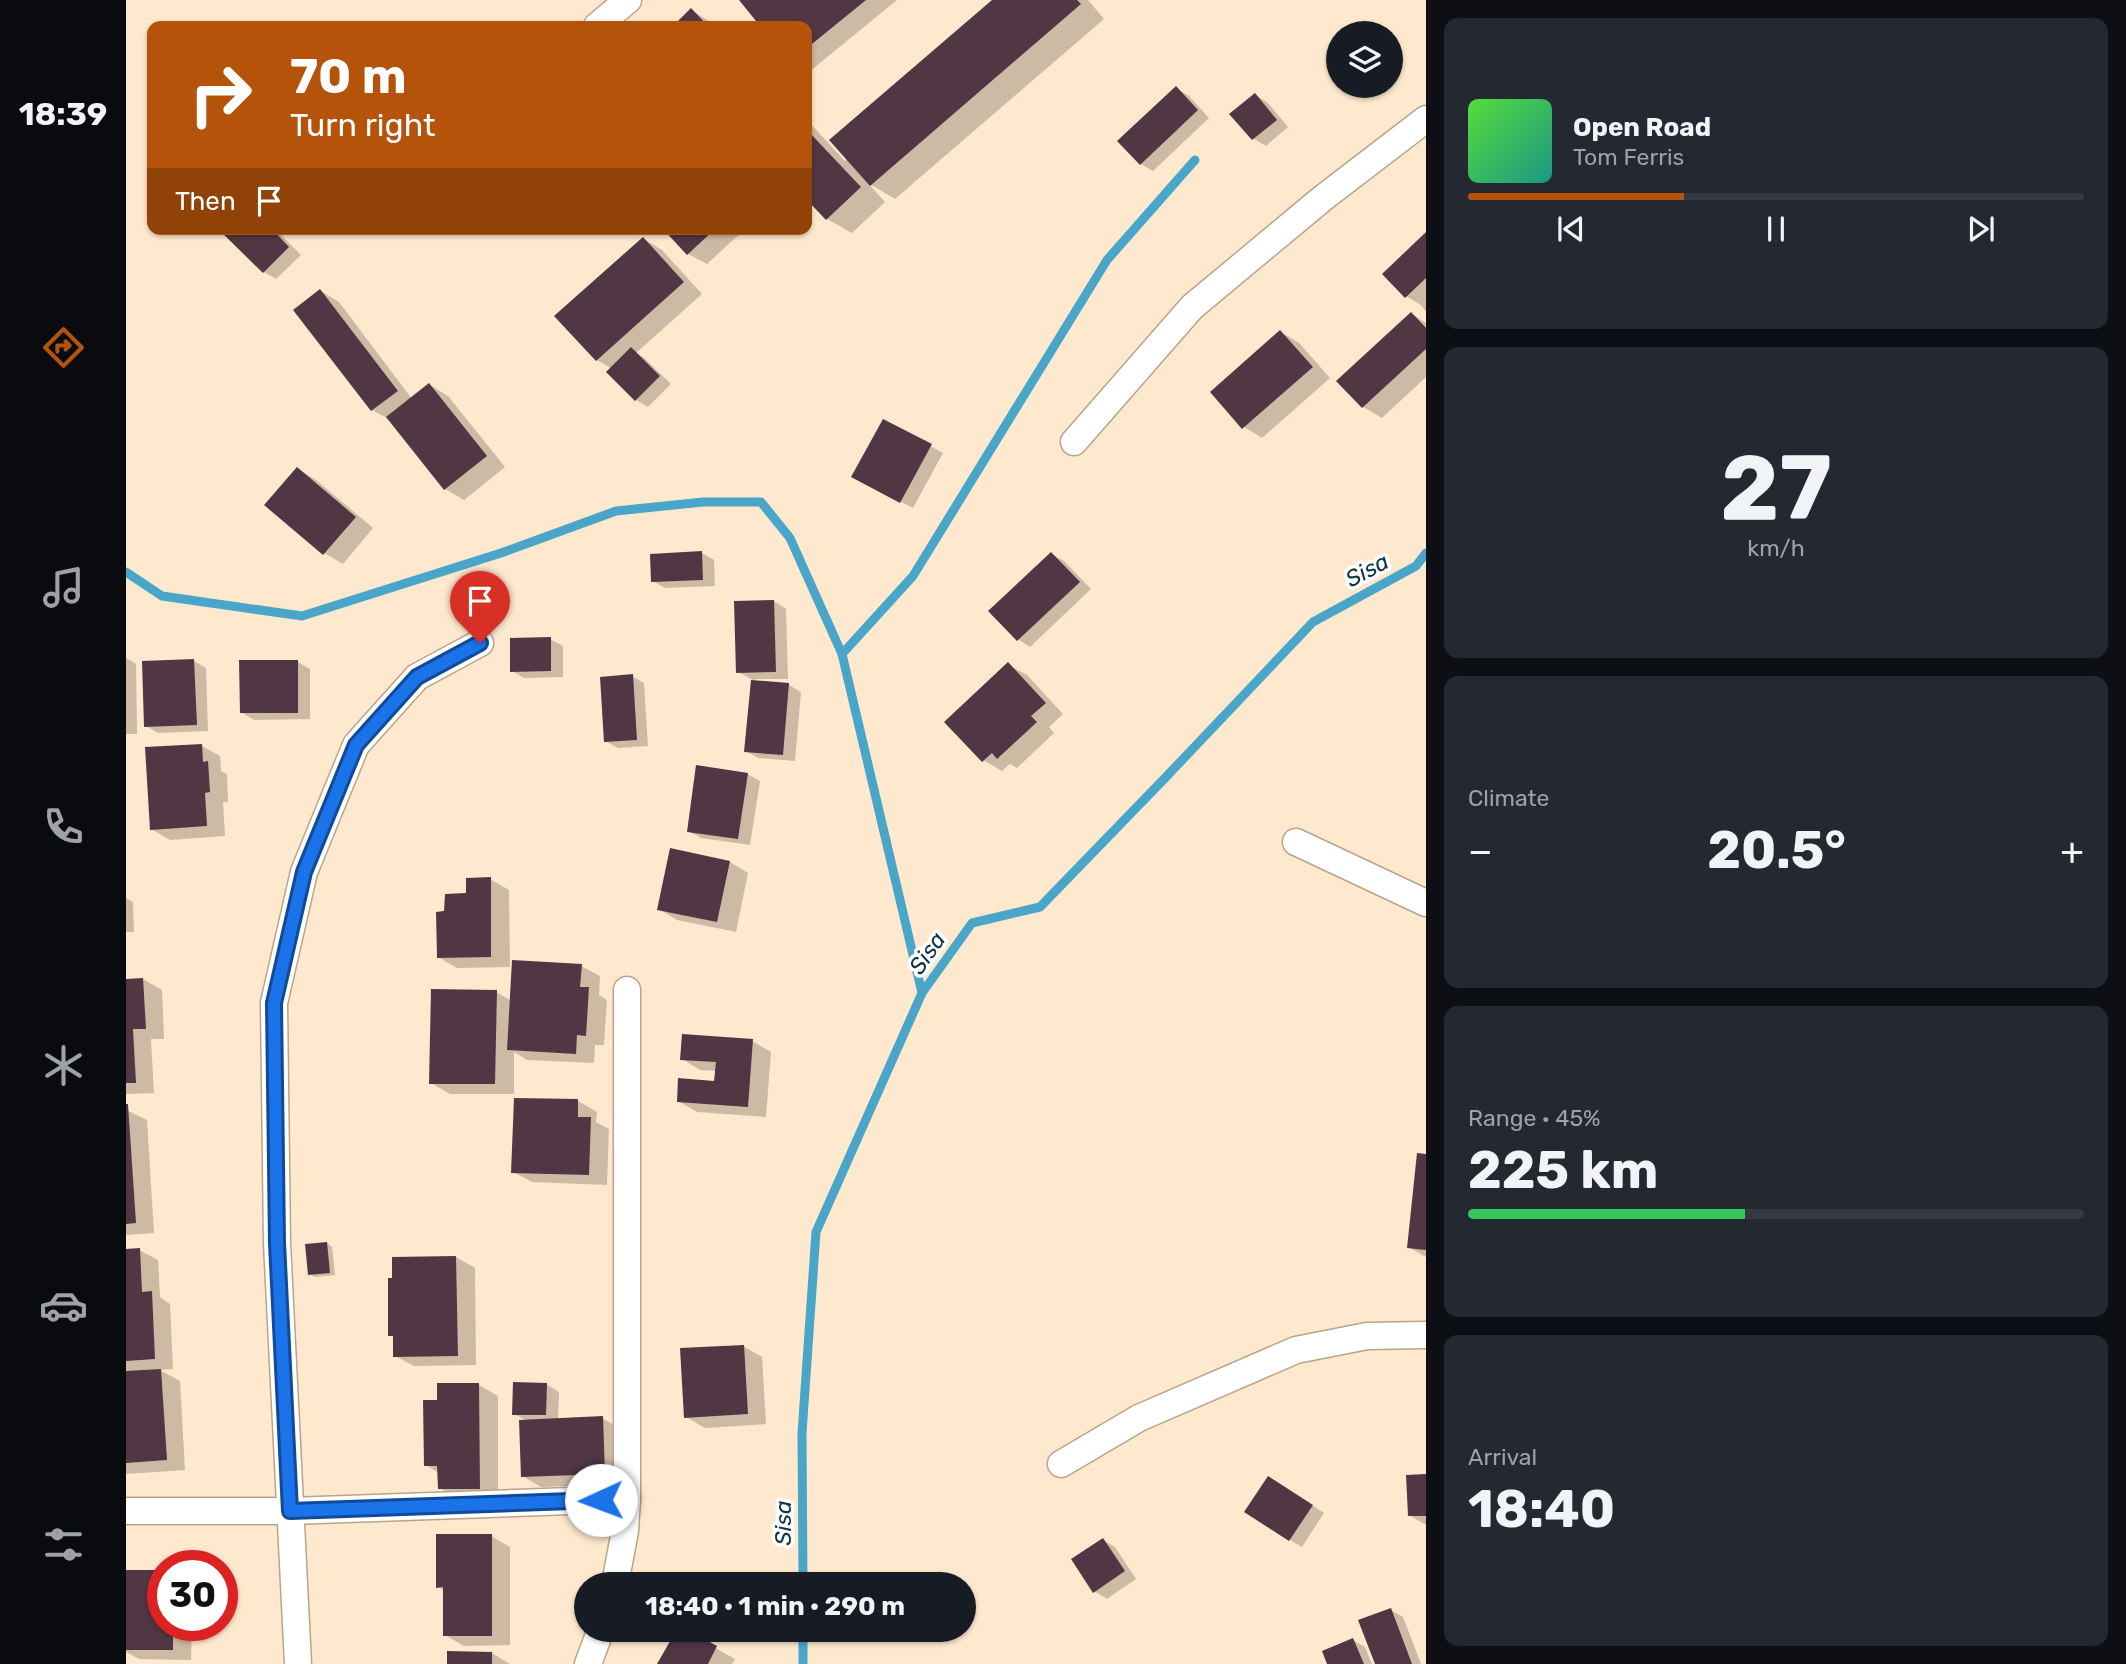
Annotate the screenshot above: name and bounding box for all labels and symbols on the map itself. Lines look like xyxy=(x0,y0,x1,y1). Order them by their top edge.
water label: Sisa xyxy=(1341,547,1393,593)
pin xyxy=(450,571,510,643)
water label: Sisa xyxy=(903,927,951,979)
position arrow xyxy=(564,1463,638,1537)
water label: Sisa xyxy=(769,1500,797,1546)
speed limit sign: 30 xyxy=(147,1550,238,1641)

